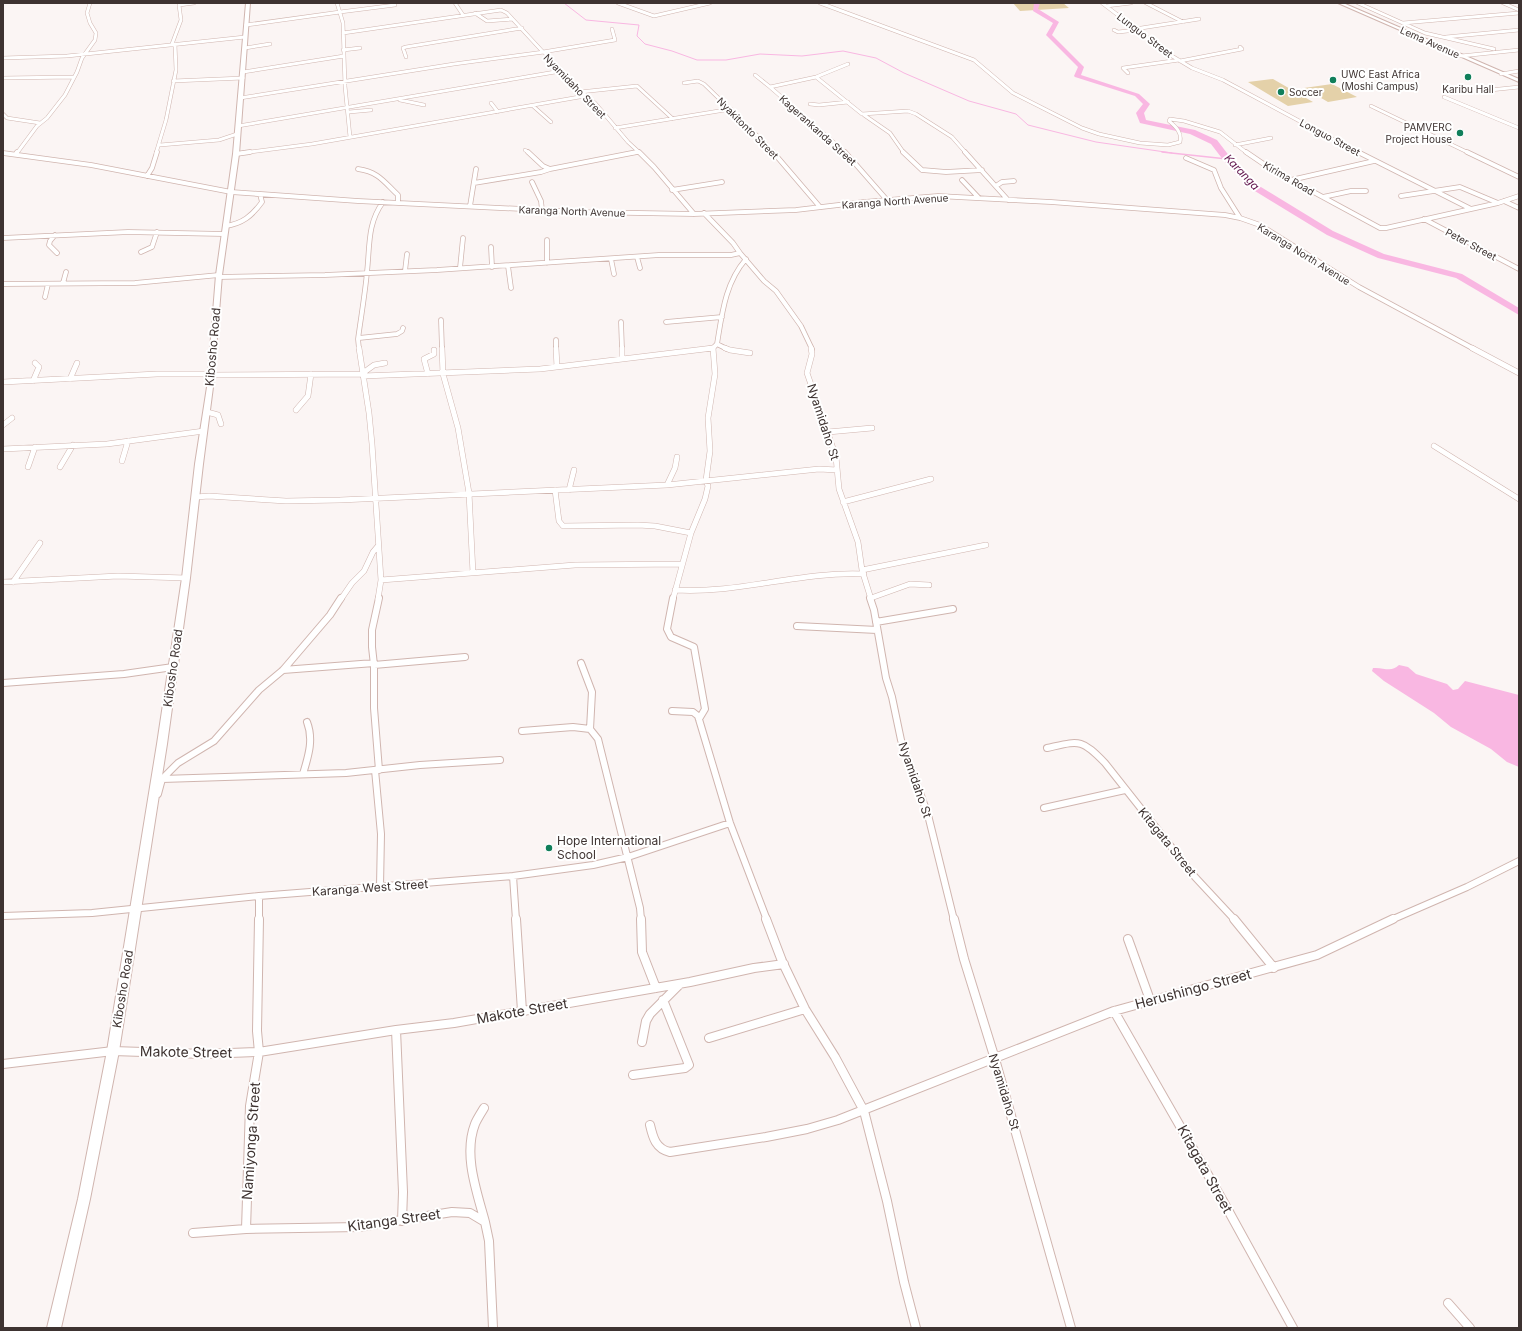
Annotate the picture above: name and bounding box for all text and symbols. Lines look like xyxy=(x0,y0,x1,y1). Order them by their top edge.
street label: Lunguo Street xyxy=(1115,10,1176,60)
street label: Lema Avenue xyxy=(1398,24,1462,61)
street label: Nyamidaho Street xyxy=(541,51,609,121)
place label: UWC East Africa (Moshi Campus) xyxy=(1341,68,1420,92)
marker: Karibu Hall xyxy=(1463,72,1473,82)
marker: UWC East Africa (Moshi Campus) xyxy=(1328,75,1338,85)
place label: Karibu Hall xyxy=(1442,83,1494,95)
place label: Soccer xyxy=(1289,86,1323,98)
marker: Soccer xyxy=(1276,87,1286,97)
street label: Kagerankanda Street xyxy=(777,92,859,168)
street label: Nyakitonto Street xyxy=(715,95,782,162)
street label: Longuo Street xyxy=(1298,116,1363,158)
place label: PAMVERC Project House xyxy=(1386,121,1452,145)
marker: PAMVERC Project House xyxy=(1455,128,1465,138)
water label: Karanga xyxy=(1222,151,1263,193)
street label: Kirima Road xyxy=(1261,159,1317,197)
street label: Karanga North Avenue xyxy=(841,191,949,211)
street label: Karanga North Avenue xyxy=(518,203,626,219)
street label: Karanga North Avenue xyxy=(1256,221,1353,287)
street label: Peter Street xyxy=(1443,226,1499,263)
street label: Kibosho Road xyxy=(202,307,223,387)
street label: Nyamidaho St xyxy=(804,382,843,462)
street label: Kibosho Road xyxy=(160,628,185,708)
street label: Nyamidaho St xyxy=(895,740,935,820)
street label: Kitagata Street xyxy=(1135,804,1200,879)
place label: Hope International School xyxy=(557,833,661,862)
marker: Hope International School xyxy=(544,843,554,853)
street label: Karanga West Street xyxy=(311,876,429,899)
street label: Kibosho Road xyxy=(109,949,136,1029)
street label: Herushingo Street xyxy=(1133,965,1253,1012)
street label: Makote Street xyxy=(475,994,569,1027)
street label: Makote Street xyxy=(140,1042,233,1061)
street label: Nyamidaho St xyxy=(986,1052,1023,1132)
street label: Namiyonga Street xyxy=(238,1081,263,1201)
street label: Kitagata Street xyxy=(1174,1122,1237,1216)
street label: Kitanga Street xyxy=(346,1205,442,1234)

